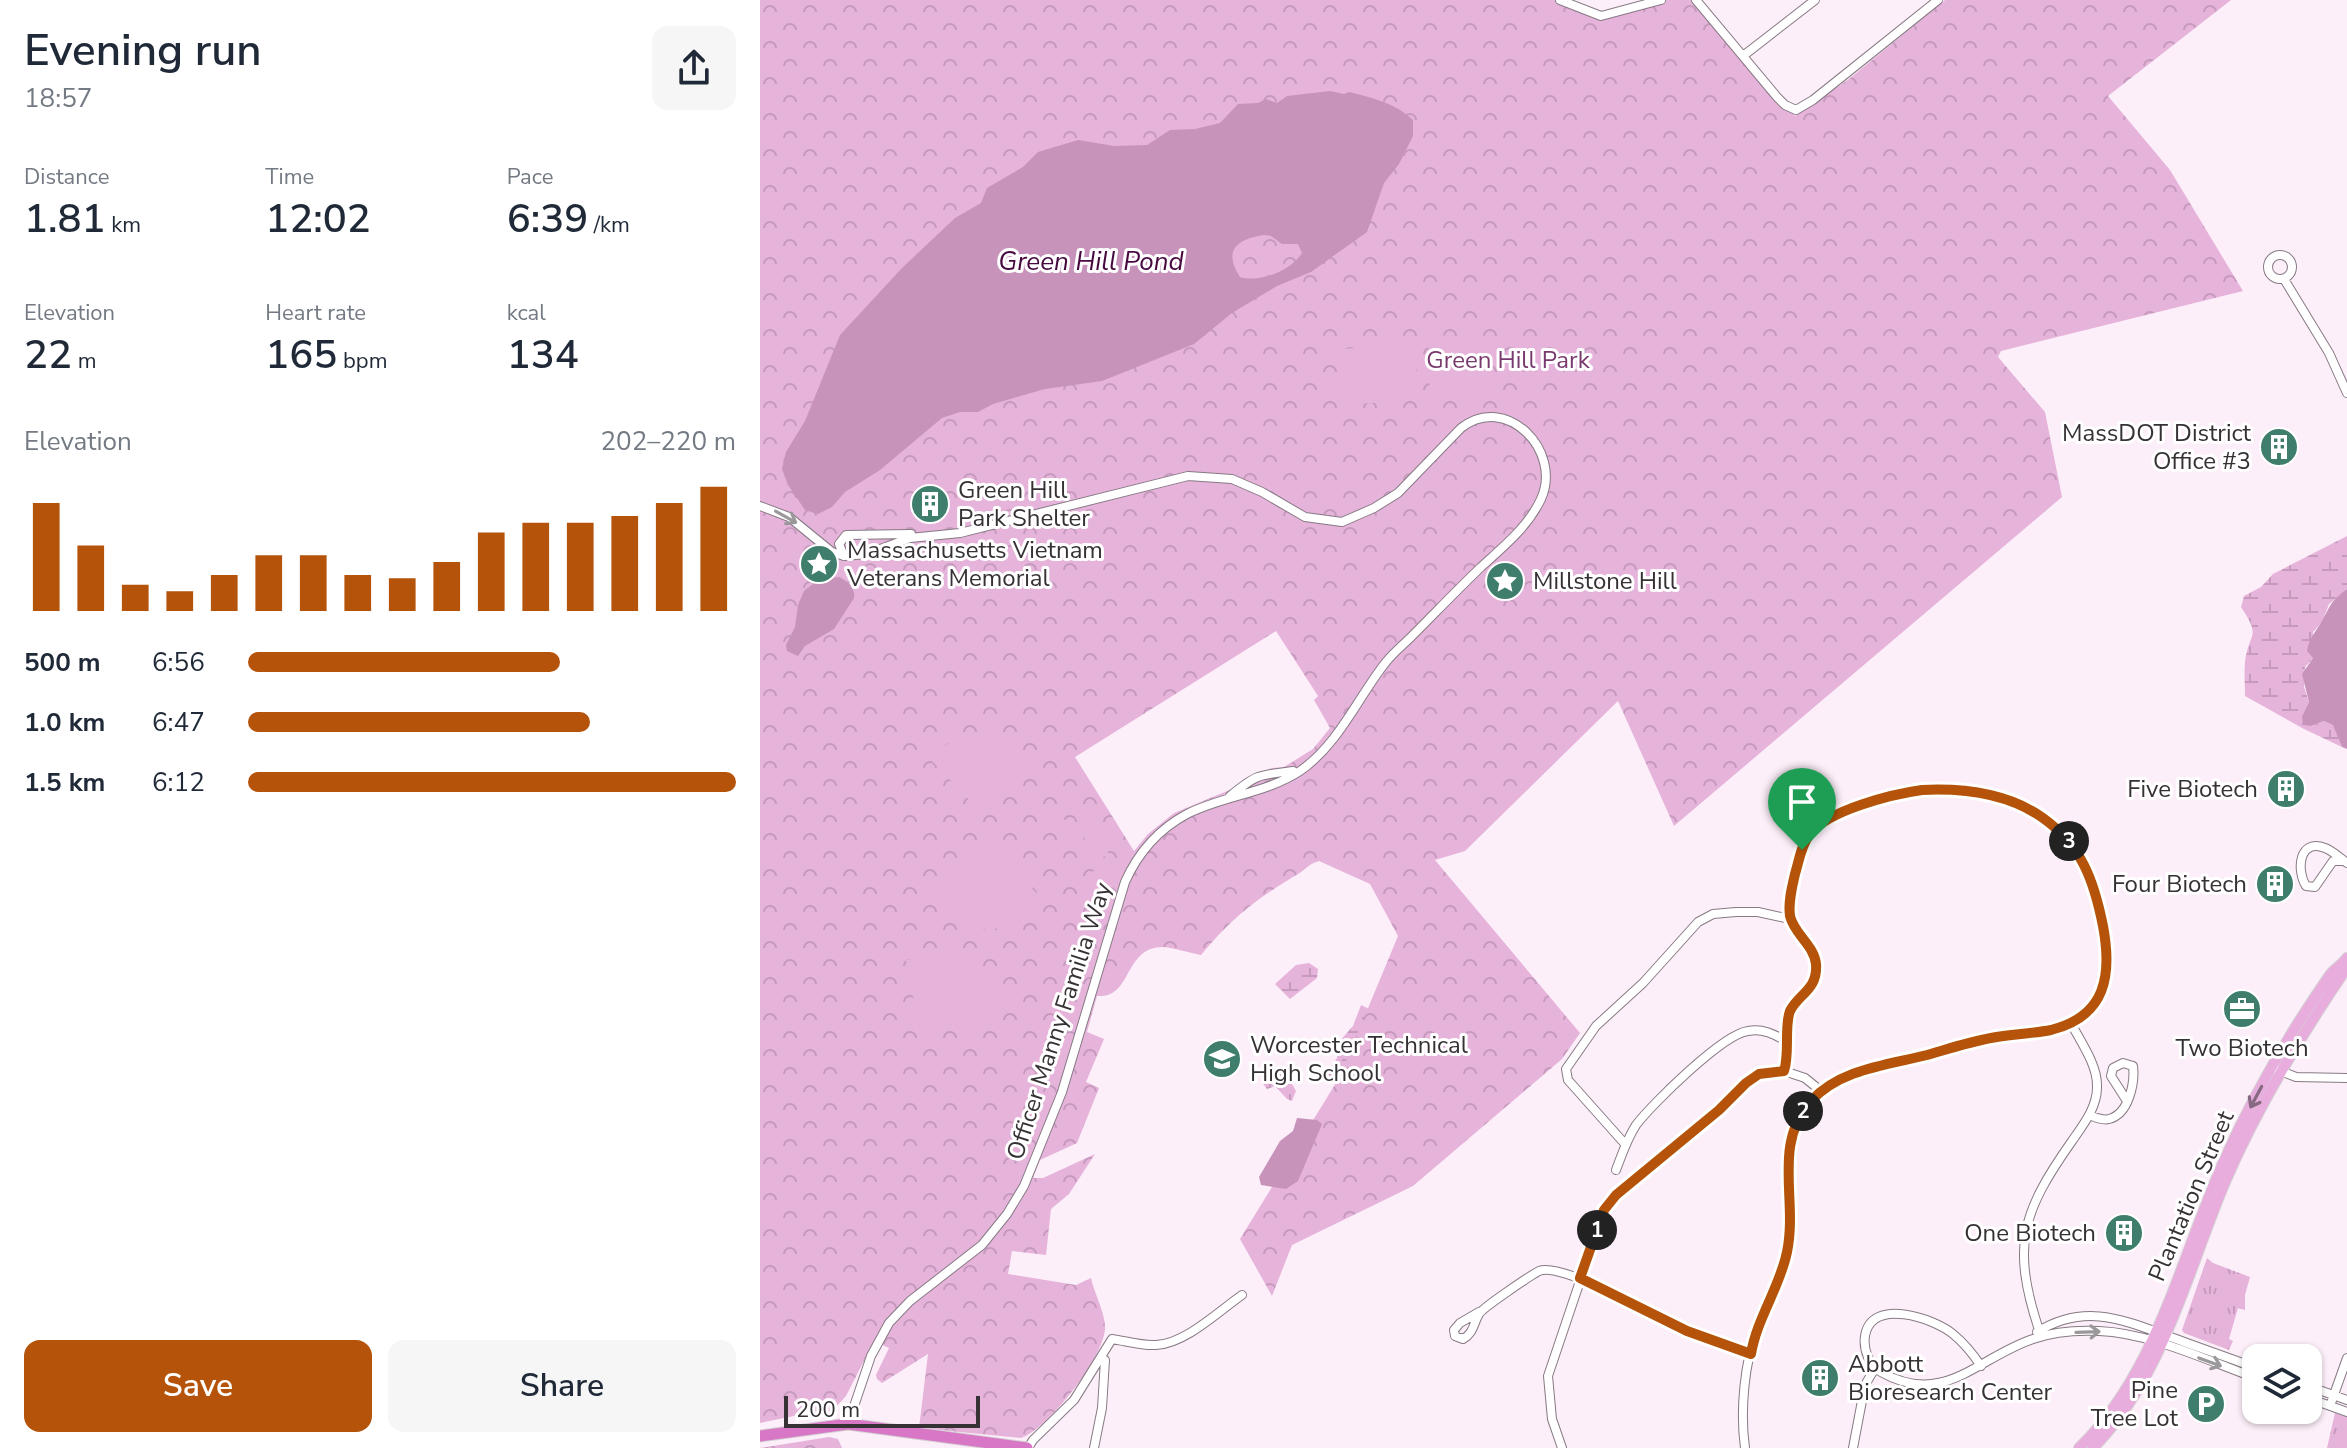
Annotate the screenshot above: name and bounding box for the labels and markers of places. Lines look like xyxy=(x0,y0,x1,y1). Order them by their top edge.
place label: MassDOT District Office #3 xyxy=(2062,417,2252,477)
building icon: MassDOT District Office #3 xyxy=(2258,426,2300,468)
place label: Green Hill Park Shelter xyxy=(958,474,1090,534)
building icon: Green Hill Park Shelter xyxy=(909,483,951,525)
place label: Massachusetts Vietnam Veterans Memorial xyxy=(846,534,1103,594)
place icon: Massachusetts Vietnam Veterans Memorial xyxy=(798,543,840,585)
place icon: Millstone Hill xyxy=(1484,560,1526,602)
place label: Millstone Hill xyxy=(1533,565,1677,597)
pin xyxy=(1768,768,1836,850)
building icon: Five Biotech xyxy=(2265,768,2307,810)
place label: Five Biotech xyxy=(2127,773,2258,805)
pin: 3 xyxy=(2049,821,2089,861)
building icon: Four Biotech xyxy=(2254,863,2296,905)
place label: Four Biotech xyxy=(2112,868,2247,900)
office icon: Two Biotech xyxy=(2221,988,2263,1030)
place label: Worcester Technical High School xyxy=(1250,1029,1468,1089)
place label: Two Biotech xyxy=(2175,1032,2309,1064)
school or university icon: Worcester Technical High School xyxy=(1201,1038,1243,1080)
pin: 2 xyxy=(1783,1091,1823,1131)
pin: 1 xyxy=(1577,1210,1617,1250)
building icon: One Biotech xyxy=(2103,1212,2145,1254)
place label: One Biotech xyxy=(1964,1217,2096,1249)
place label: Abbott Bioresearch Center xyxy=(1848,1348,2052,1408)
building icon: Abbott Bioresearch Center xyxy=(1799,1357,1841,1399)
place label: Pine Tree Lot xyxy=(2091,1374,2179,1434)
parking icon: Pine Tree Lot xyxy=(2185,1383,2227,1425)

